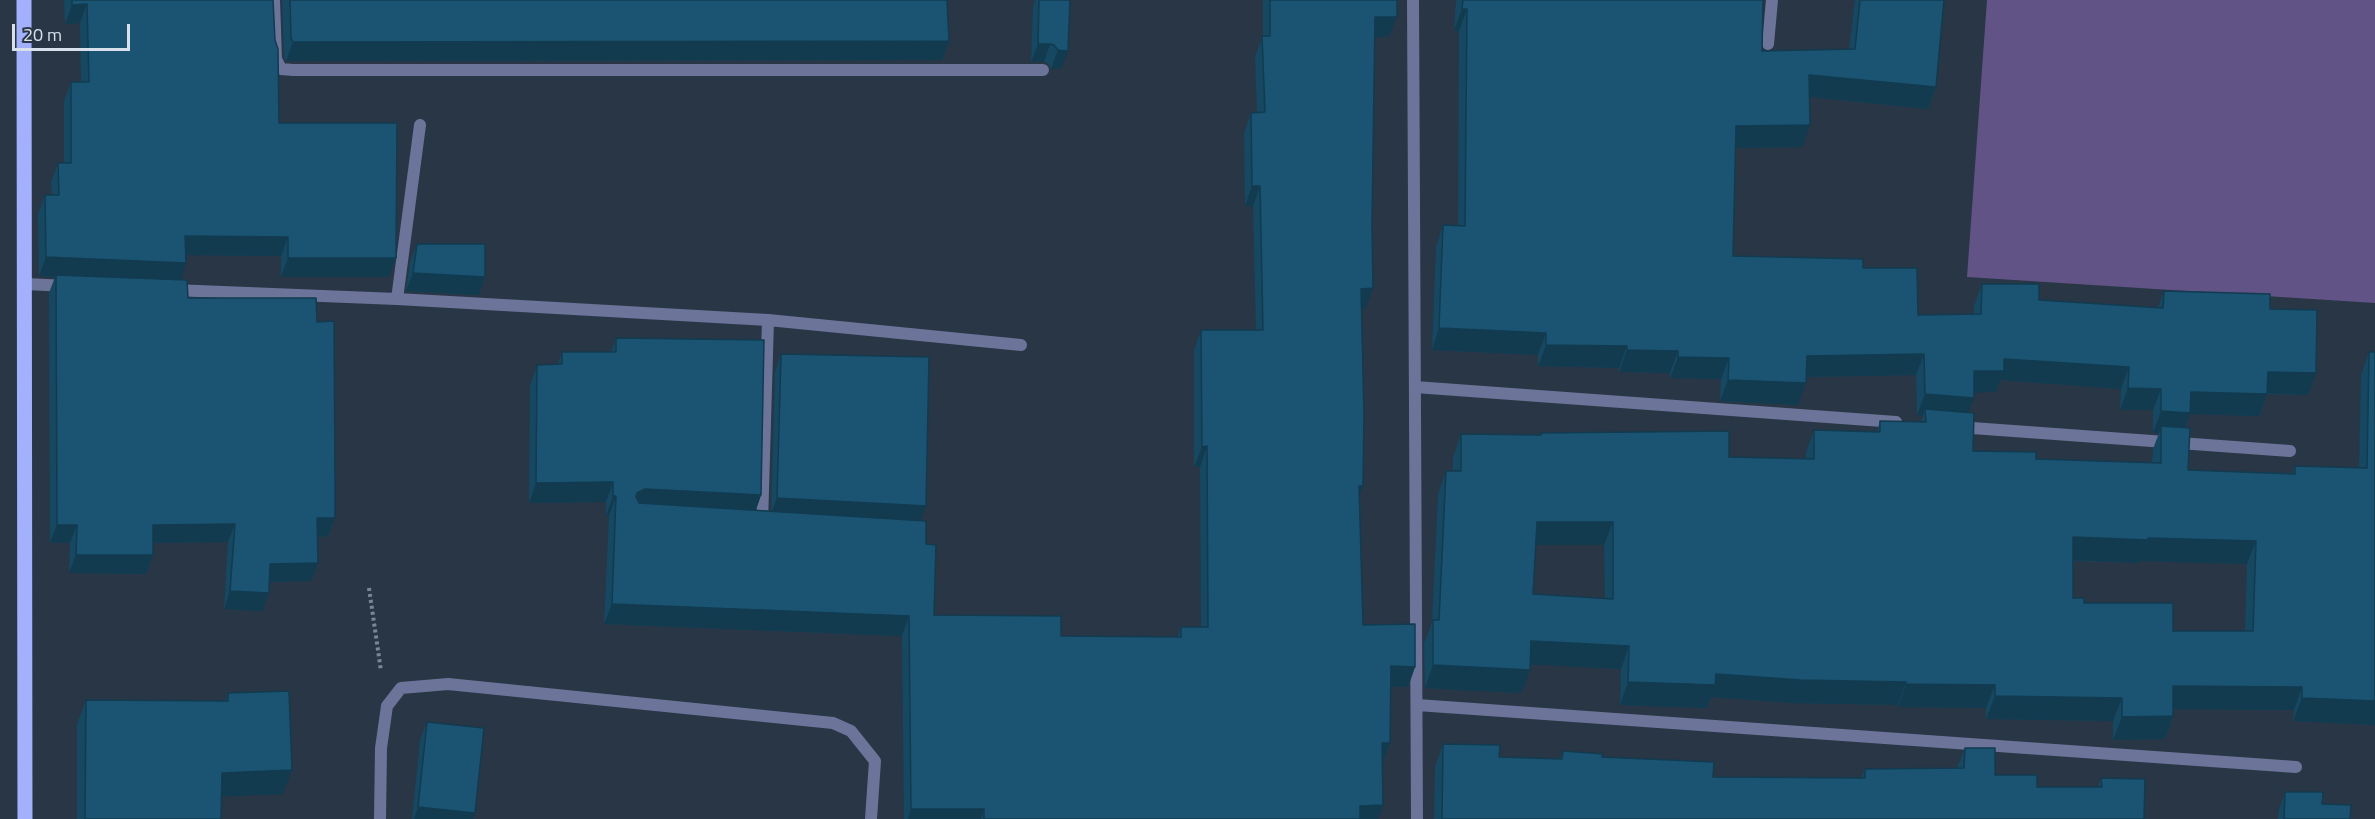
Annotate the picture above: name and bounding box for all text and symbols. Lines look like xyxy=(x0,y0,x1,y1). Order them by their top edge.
scale bar xyxy=(15,12,134,50)
text: 20 m xyxy=(23,21,62,48)

